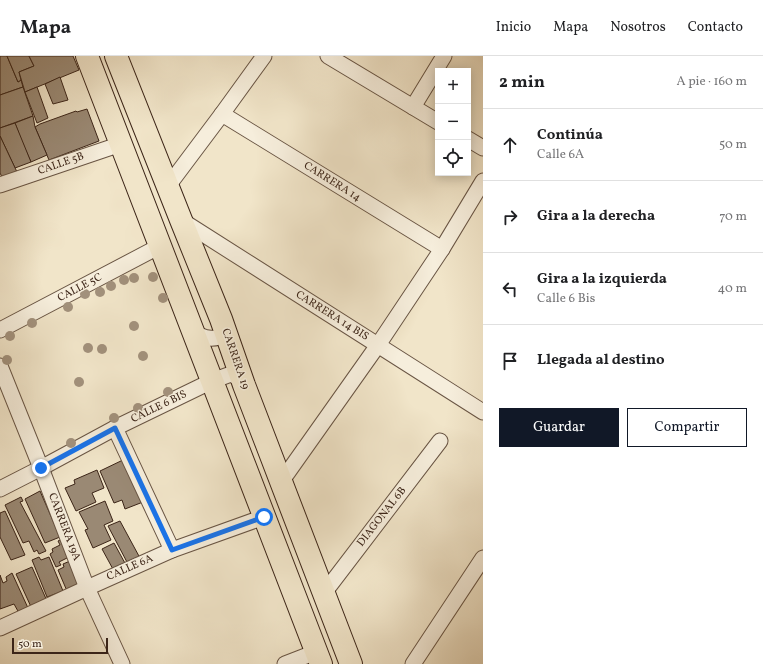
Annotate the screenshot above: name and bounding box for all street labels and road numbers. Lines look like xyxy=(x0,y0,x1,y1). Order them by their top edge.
street label: CALLE 5B xyxy=(36,149,86,179)
street label: CARRERA 14 xyxy=(301,159,364,206)
street label: CALLE 5C xyxy=(55,270,105,306)
street label: CARRERA 14 BIS xyxy=(293,287,371,345)
street label: CARRERA 19 xyxy=(218,326,253,392)
street label: CALLE 6 BIS xyxy=(129,387,189,427)
street label: DIAGONAL 6B xyxy=(354,484,410,550)
street label: CARRERA 19A xyxy=(44,491,84,563)
street label: CALLE 6A xyxy=(104,551,156,585)

